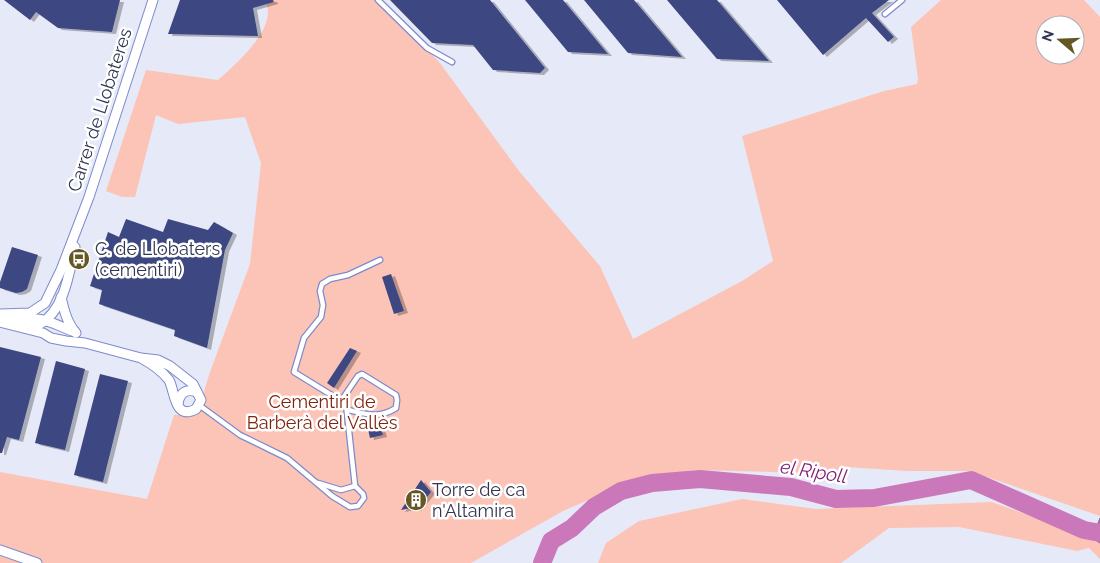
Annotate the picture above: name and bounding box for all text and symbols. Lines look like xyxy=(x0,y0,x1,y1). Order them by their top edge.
north arrow xyxy=(1035,15,1085,65)
street label: Carrer de Llobateres xyxy=(63,25,136,194)
text: N xyxy=(1038,28,1057,43)
place label: C. de Llobaters (cementiri) xyxy=(95,238,220,280)
bus stop icon: C. de Llobaters (cementiri) xyxy=(67,247,91,271)
park label: Cementiri de Barberà del Vallès xyxy=(247,391,398,433)
water label: el Ripoll xyxy=(779,455,849,487)
place label: Torre de ca n'Altamira xyxy=(432,479,525,521)
building icon: Torre de ca n'Altamira xyxy=(404,488,428,512)

